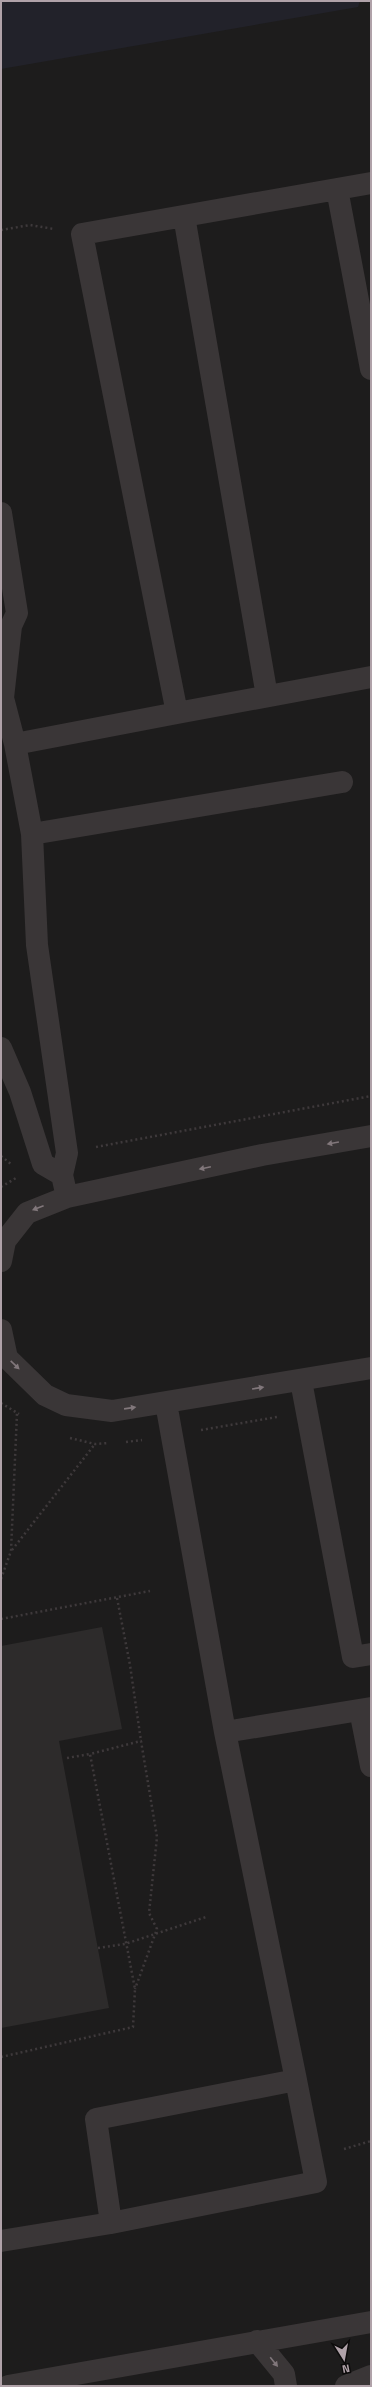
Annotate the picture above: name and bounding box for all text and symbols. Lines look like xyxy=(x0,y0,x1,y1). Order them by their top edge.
one-way arrow xyxy=(327,1140,339,1146)
one-way arrow xyxy=(199,1165,211,1171)
one-way arrow xyxy=(32,1206,44,1212)
one-way arrow xyxy=(10,1360,20,1370)
one-way arrow xyxy=(252,1385,264,1391)
one-way arrow xyxy=(124,1405,136,1411)
north arrow xyxy=(324,2339,364,2379)
one-way arrow xyxy=(269,2357,278,2368)
text: N xyxy=(341,2360,351,2377)

